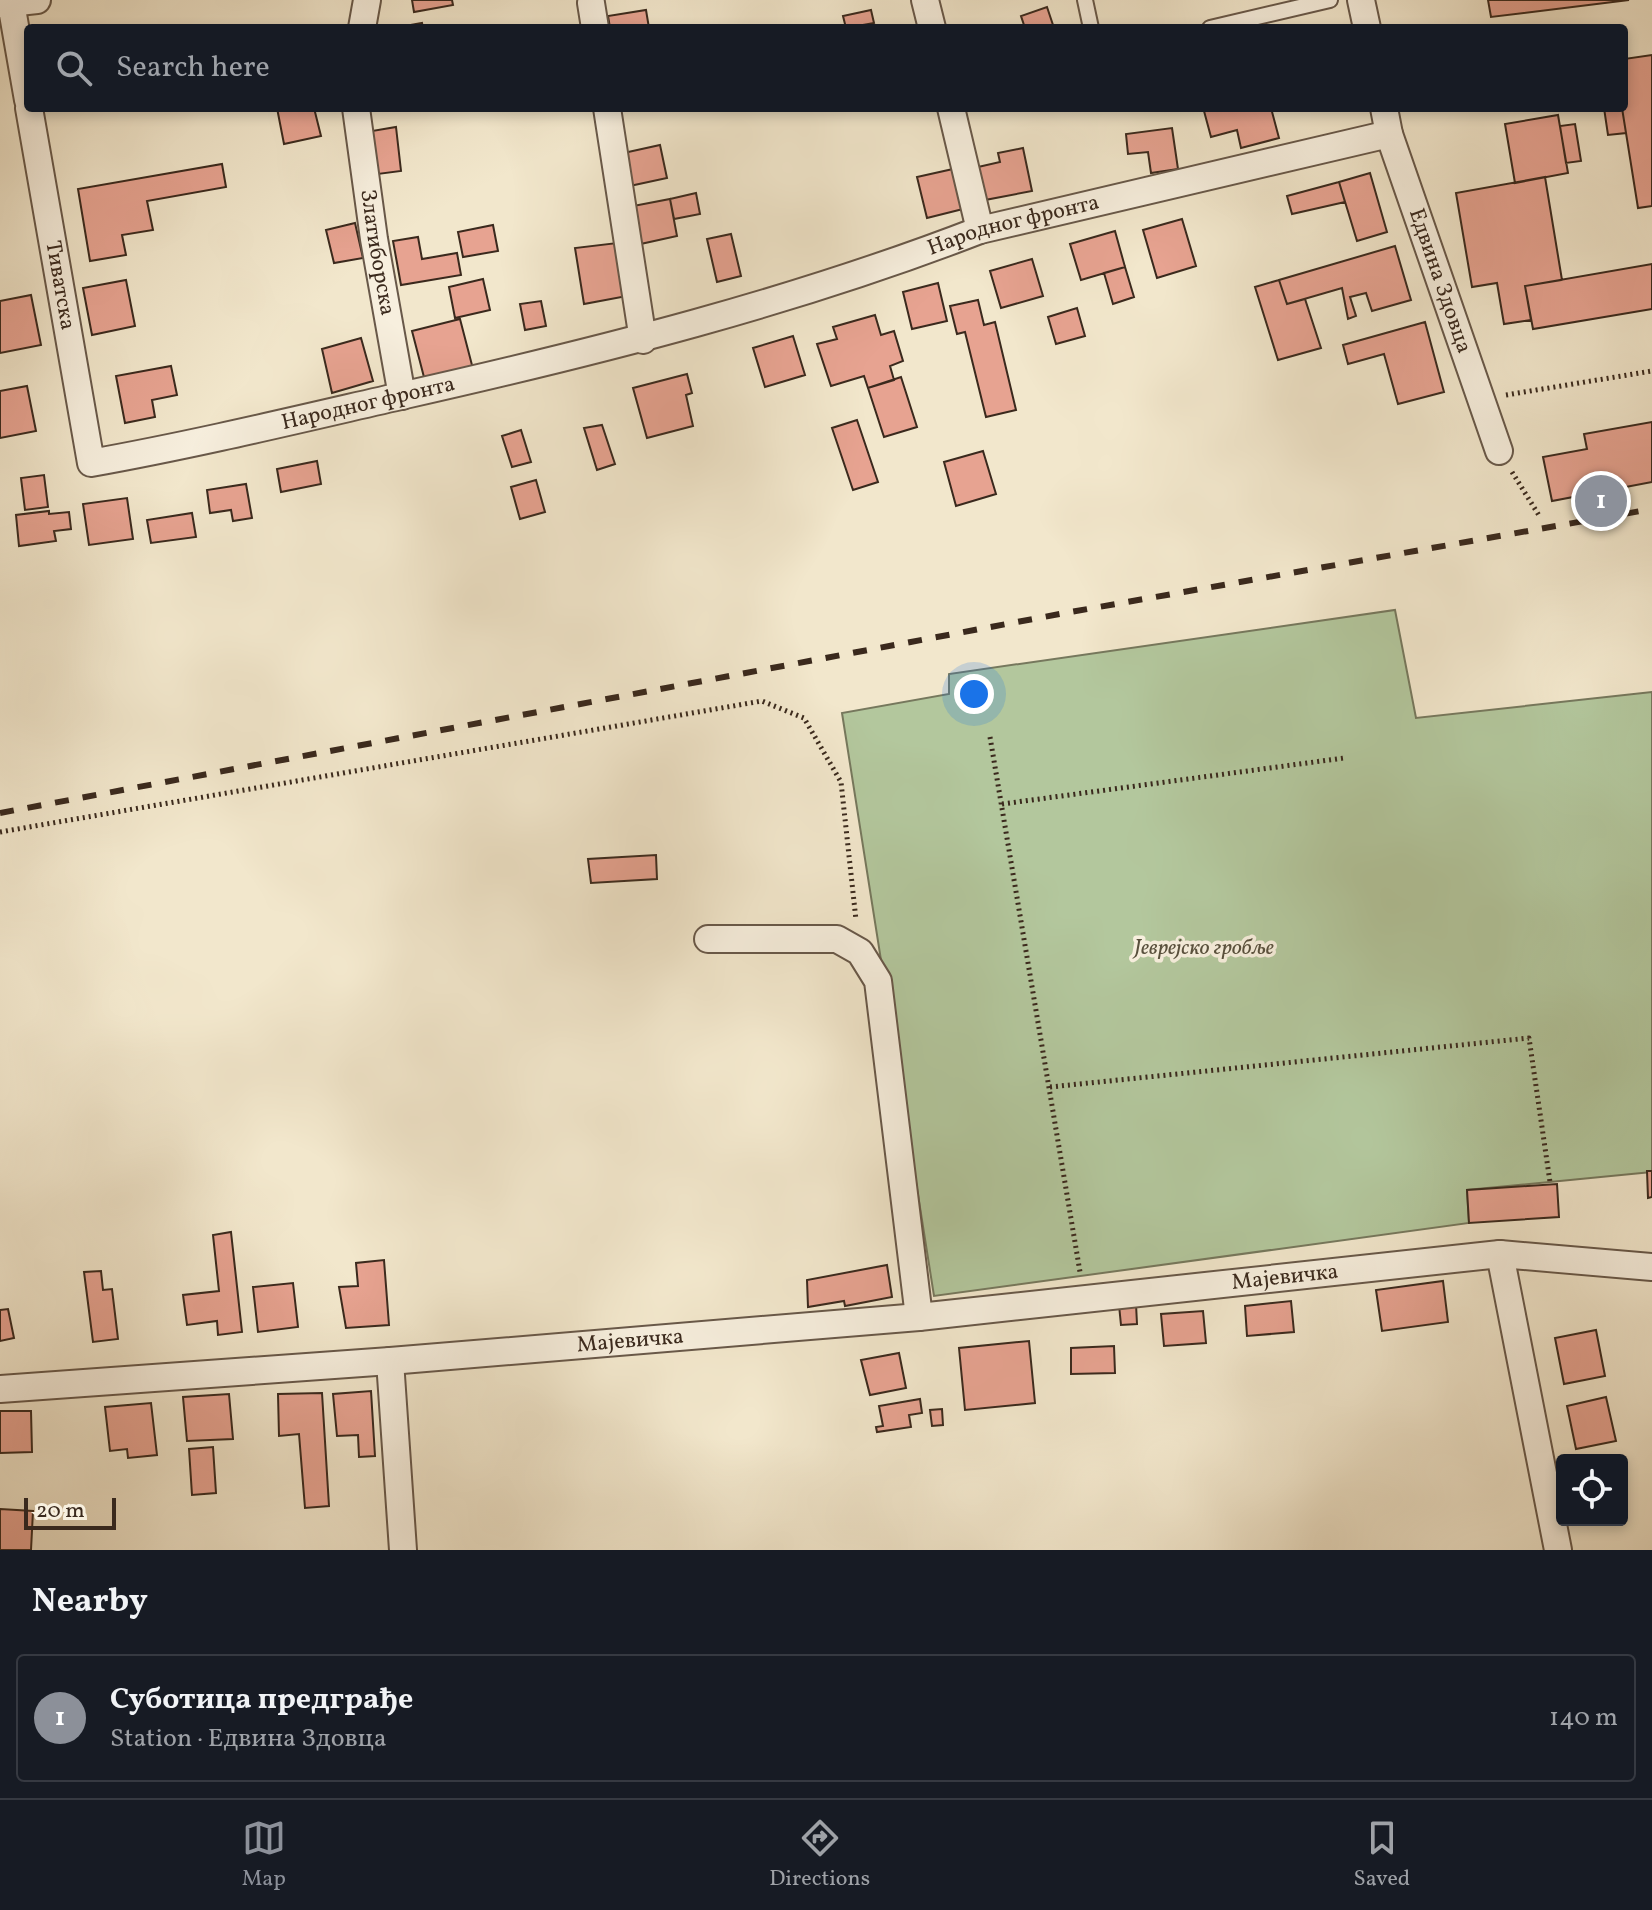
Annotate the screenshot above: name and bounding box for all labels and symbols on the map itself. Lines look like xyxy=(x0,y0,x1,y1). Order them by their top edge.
street label: Златиборска xyxy=(352,187,403,318)
street label: Народног фронта xyxy=(923,187,1102,264)
street label: Едвина Здовца xyxy=(1401,204,1479,358)
street label: Тиватска xyxy=(37,238,83,332)
street label: Народног фронта xyxy=(278,369,458,438)
pin: 1 xyxy=(1575,471,1627,531)
your location xyxy=(954,674,994,714)
park label: Јеврејско гробље xyxy=(1132,933,1274,964)
street label: Мајевичка xyxy=(1230,1256,1340,1298)
street label: Мајевичка xyxy=(575,1321,685,1361)
scale bar xyxy=(24,1494,116,1530)

